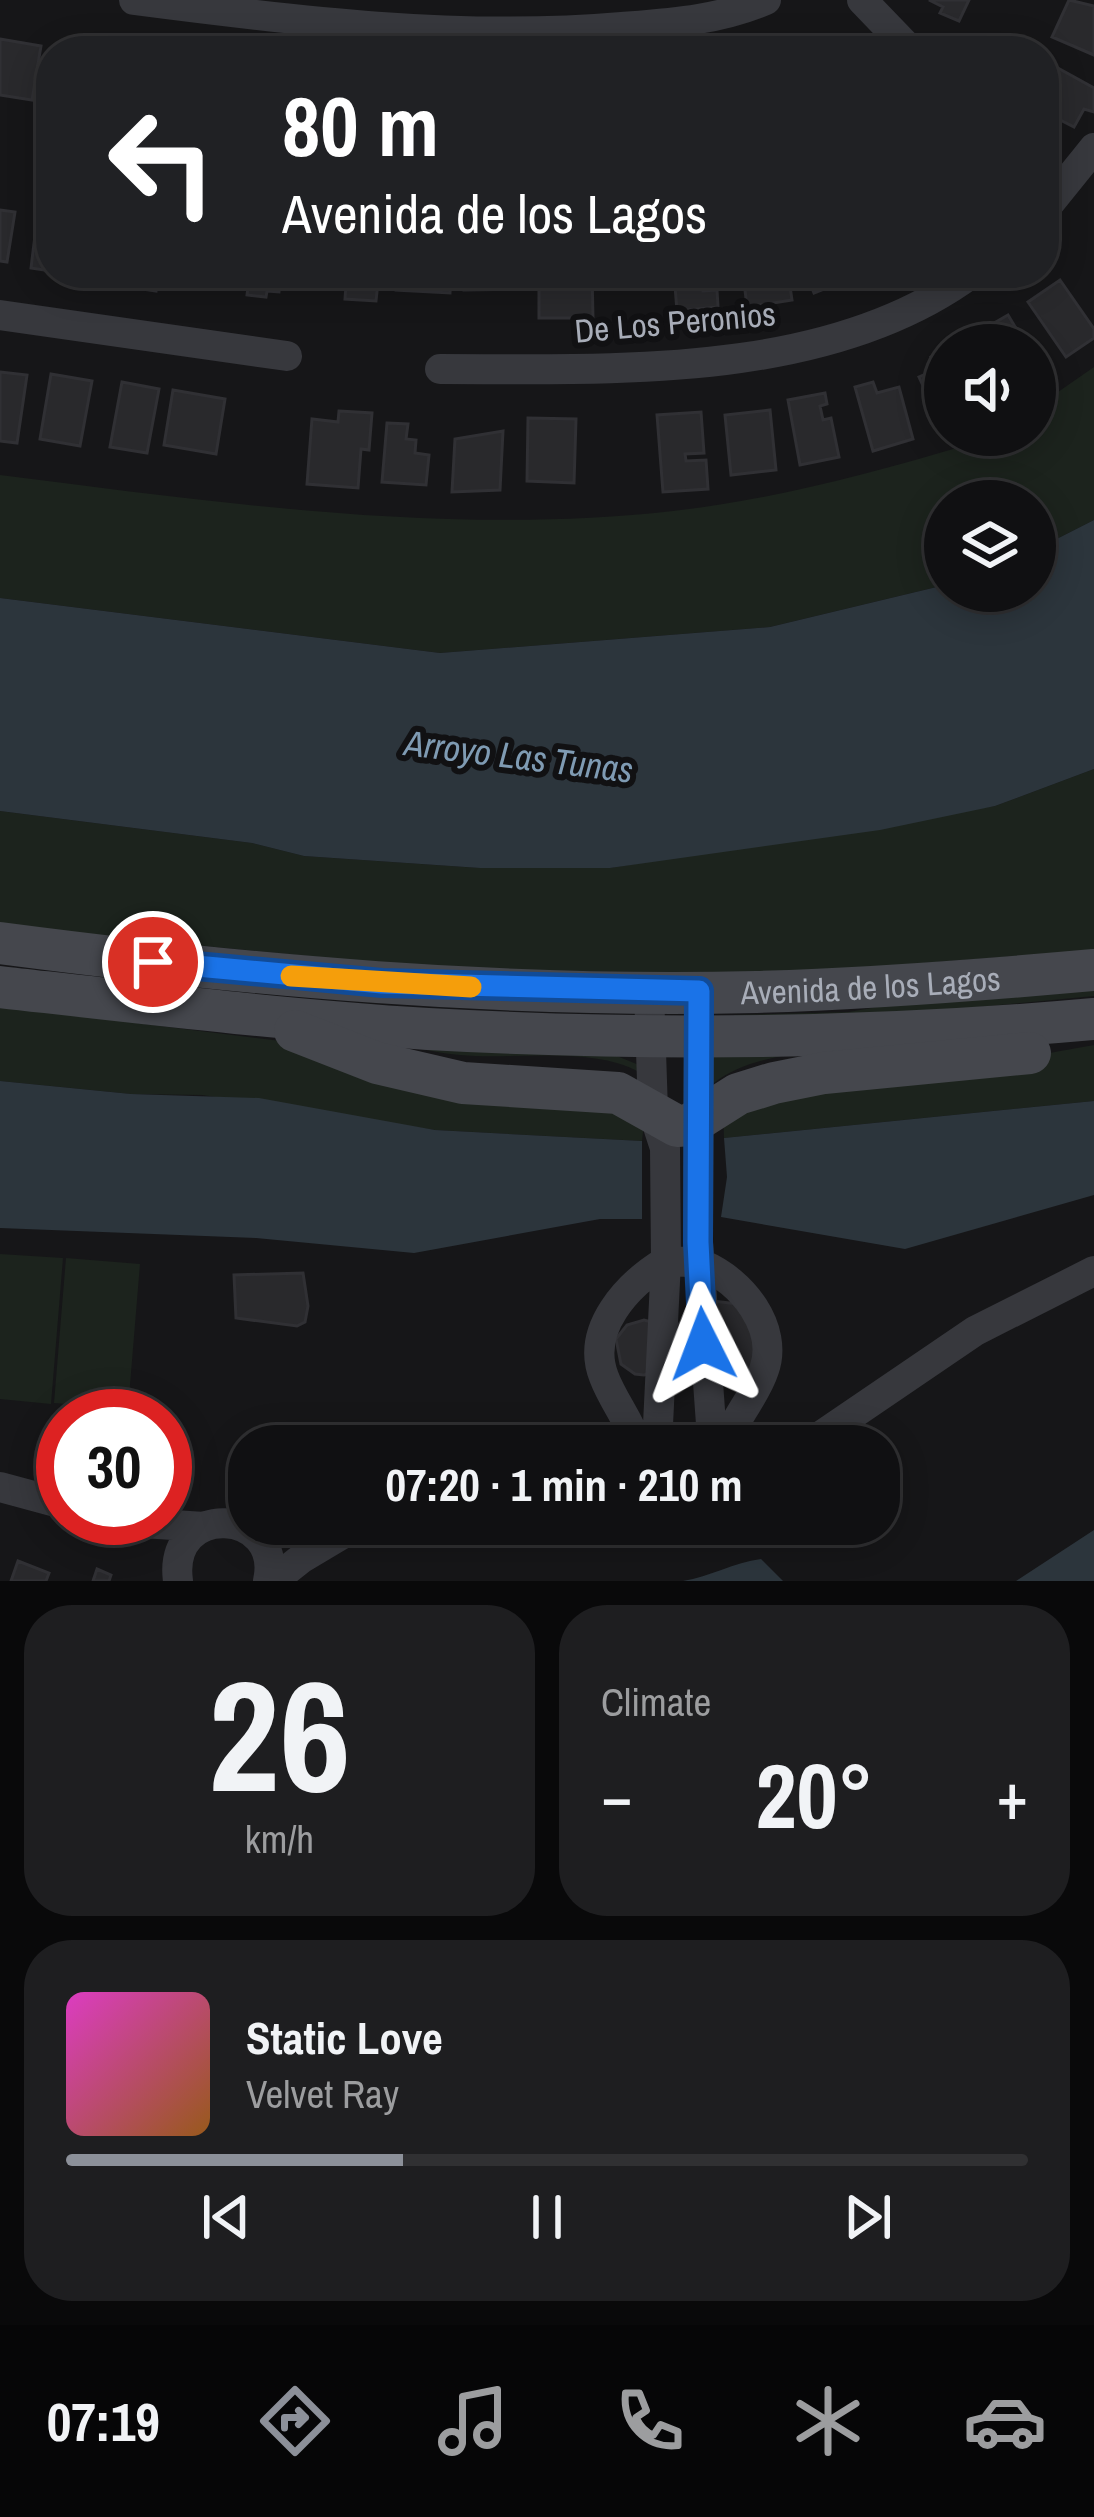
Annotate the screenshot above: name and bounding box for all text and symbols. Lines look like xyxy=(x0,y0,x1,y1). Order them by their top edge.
text: 80 m xyxy=(282,69,439,182)
icon: left xyxy=(84,84,240,240)
text: Avenida de los Lagos xyxy=(282,177,707,250)
street label: De Los Peronios xyxy=(573,291,777,353)
map controls xyxy=(924,324,1056,612)
button: sound xyxy=(924,324,1056,456)
button: layers xyxy=(924,480,1056,612)
water label: Arroyo Las Tunas xyxy=(400,718,636,794)
pin xyxy=(102,911,204,1013)
icon: arrive xyxy=(120,929,186,995)
street label: Avenida de los Lagos xyxy=(739,956,1002,1014)
position arrow xyxy=(640,1281,766,1407)
speed limit sign: 30 xyxy=(36,1389,192,1545)
text: 07:20 · 1 min · 210 m xyxy=(386,1454,742,1515)
text: 26 xyxy=(208,1630,351,1840)
text: Climate xyxy=(601,1676,711,1728)
text: 20° xyxy=(755,1735,874,1856)
text: − xyxy=(601,1751,633,1840)
text: + xyxy=(996,1751,1028,1840)
text: km/h xyxy=(245,1813,314,1865)
text: Static Love xyxy=(246,2007,443,2068)
text: Velvet Ray xyxy=(246,2068,399,2120)
icon: previous xyxy=(193,2184,259,2250)
icon: pause xyxy=(514,2184,580,2250)
icon: next xyxy=(835,2184,901,2250)
icon: directions xyxy=(253,2379,337,2463)
icon: music xyxy=(431,2379,515,2463)
icon: phone xyxy=(608,2379,692,2463)
icon: climate xyxy=(786,2379,870,2463)
icon: car xyxy=(963,2379,1047,2463)
text: 07:19 xyxy=(47,2385,160,2458)

